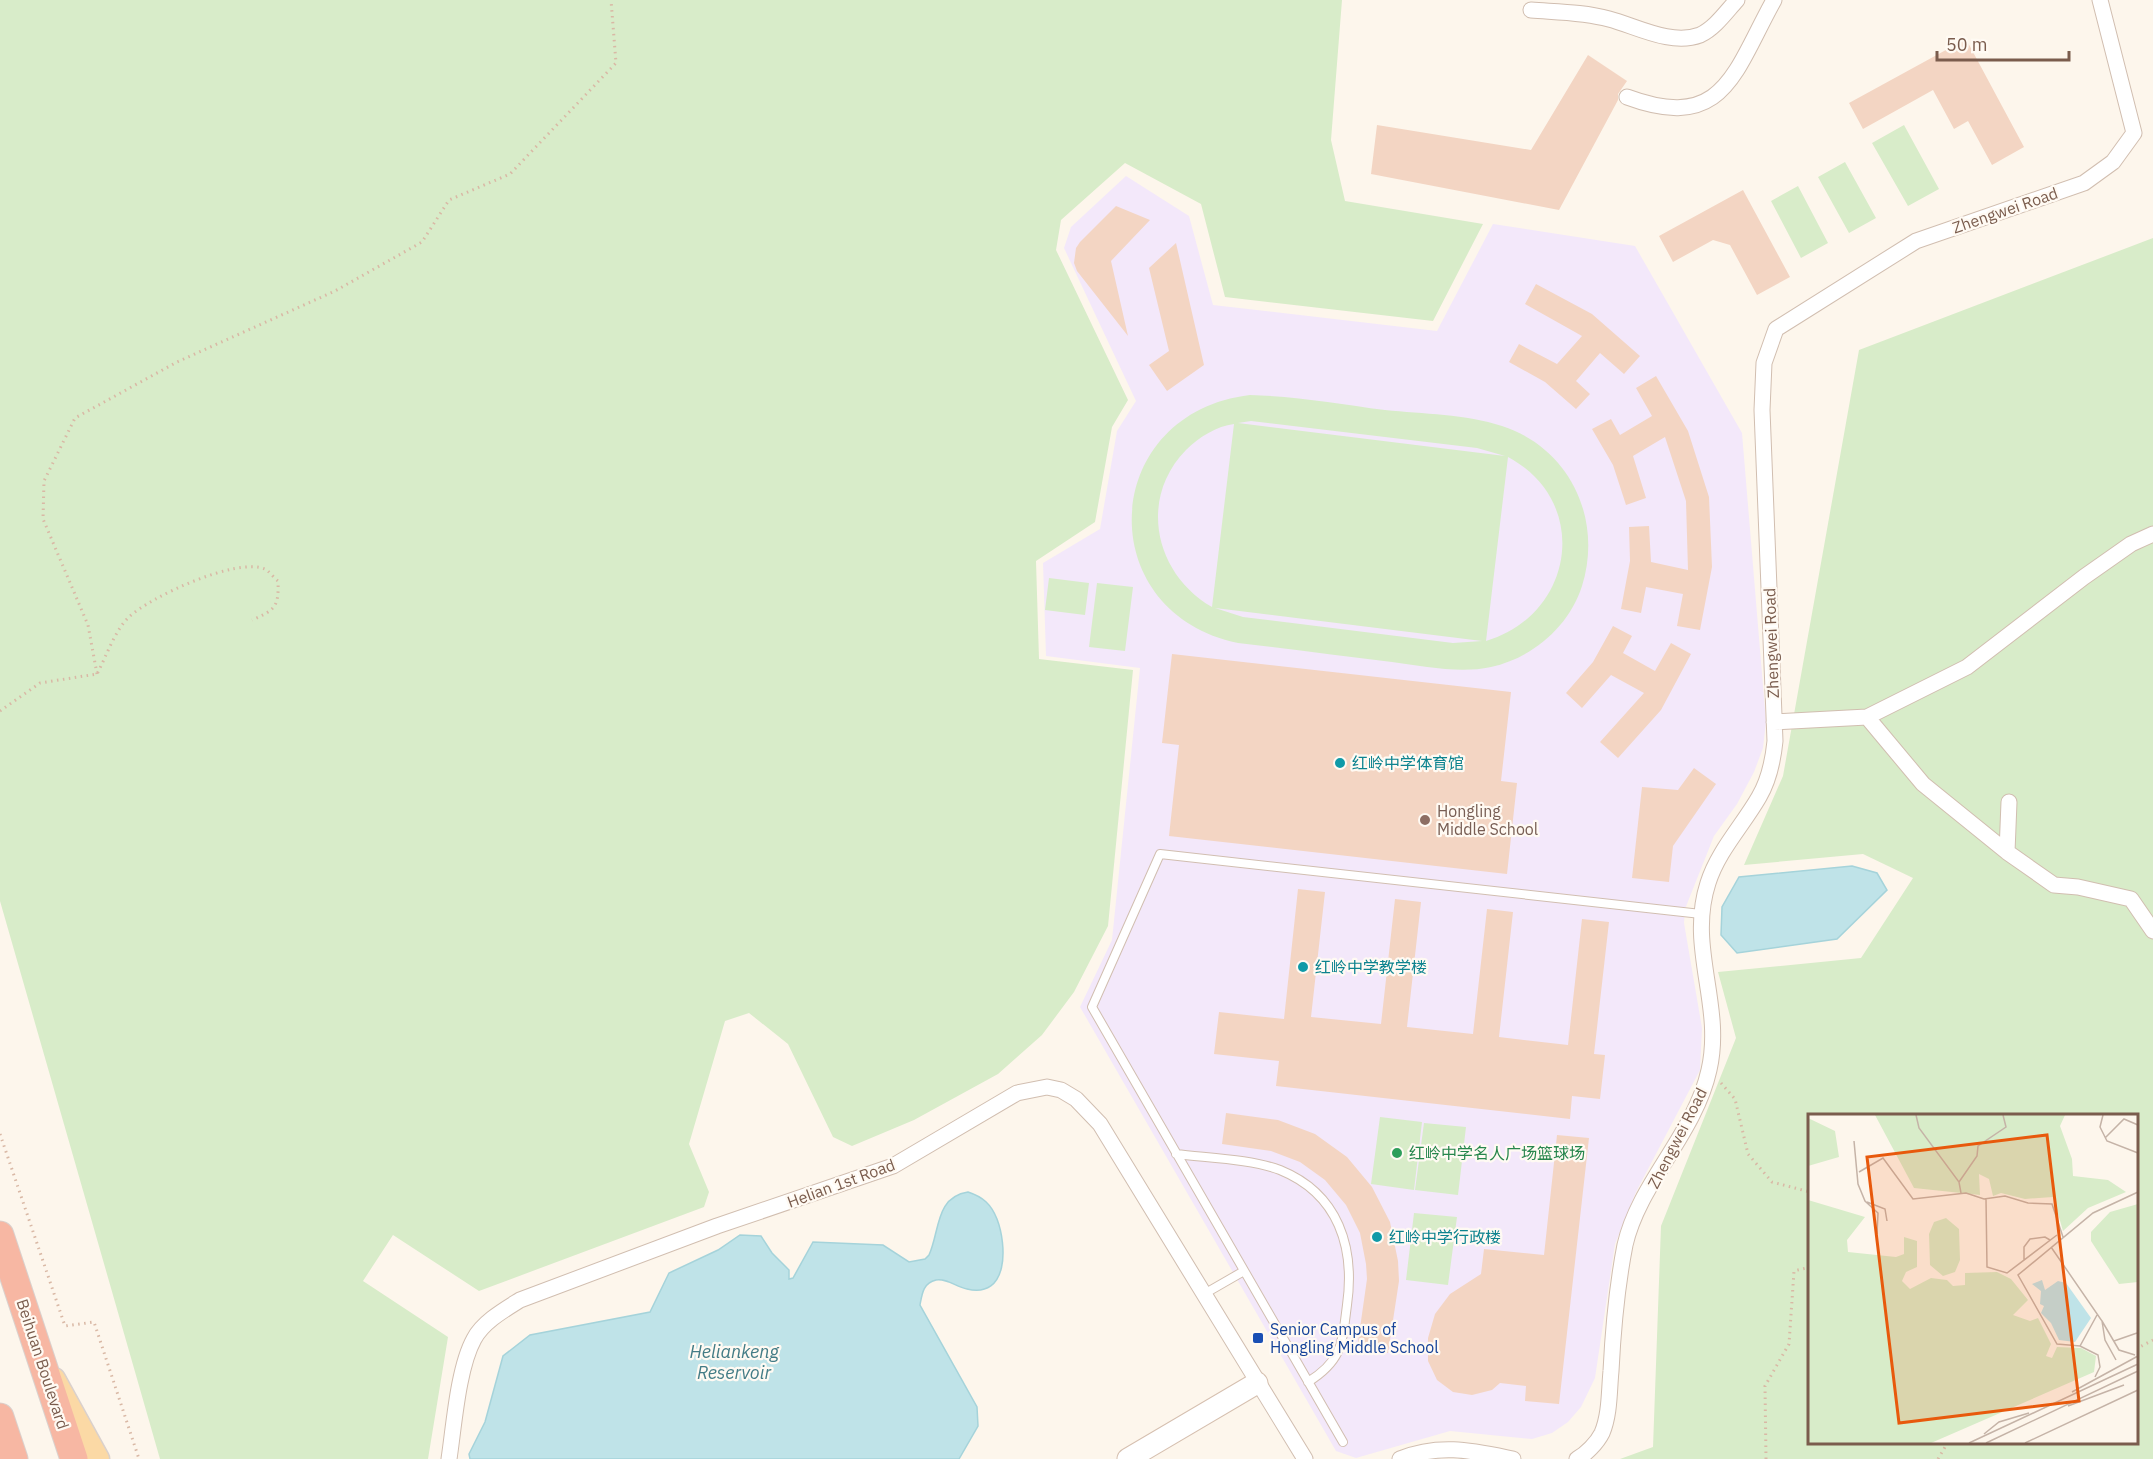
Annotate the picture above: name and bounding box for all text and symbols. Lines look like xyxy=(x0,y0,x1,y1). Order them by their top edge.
scale bar xyxy=(1937,24,2069,62)
text: 50 m xyxy=(1946,33,1988,56)
street label: Zhengwei Road xyxy=(1950,183,2060,237)
street label: Zhengwei Road xyxy=(1759,588,1783,698)
place label: 红岭中学体育馆 xyxy=(1352,753,1464,773)
marker: 红岭中学体育馆 xyxy=(1333,756,1347,770)
place label: Hongling Middle School xyxy=(1437,801,1538,839)
marker: Hongling Middle School xyxy=(1418,813,1432,827)
place label: 红岭中学教学楼 xyxy=(1315,957,1427,977)
marker: 红岭中学教学楼 xyxy=(1296,960,1310,974)
street label: Zhengwei Road xyxy=(1643,1084,1711,1192)
inset map xyxy=(1808,1114,2138,1444)
place label: 红岭中学名人广场篮球场 xyxy=(1409,1143,1585,1163)
marker: 红岭中学名人广场篮球场 xyxy=(1390,1146,1404,1160)
street label: Helian 1st Road xyxy=(784,1154,898,1212)
place label: 红岭中学行政楼 xyxy=(1389,1227,1501,1247)
marker: 红岭中学行政楼 xyxy=(1370,1230,1384,1244)
street label: Beihuan Boulevard xyxy=(13,1296,73,1432)
place label: Senior Campus of Hongling Middle School xyxy=(1270,1319,1439,1357)
marker: Senior Campus of Hongling Middle School xyxy=(1251,1331,1265,1345)
water label: Heliankeng Reservoir xyxy=(689,1340,779,1384)

